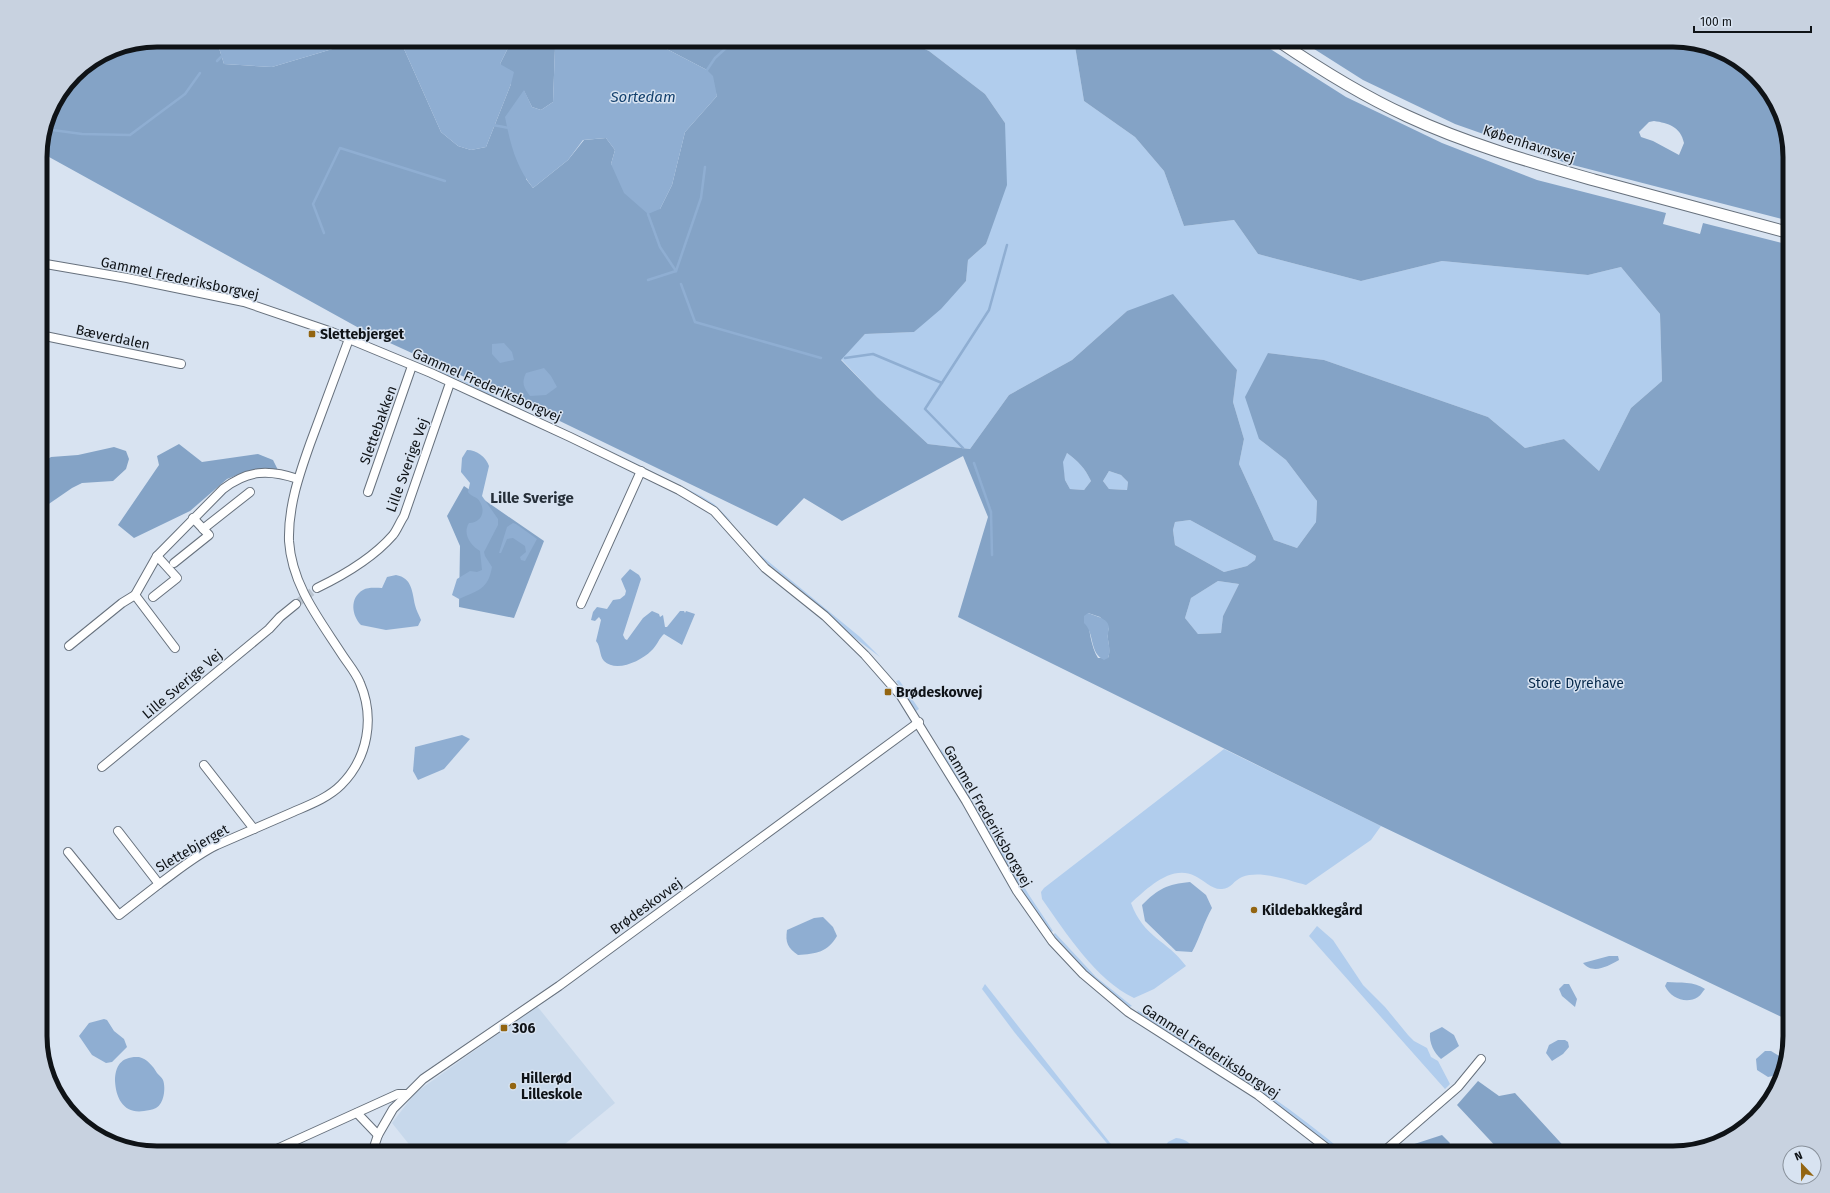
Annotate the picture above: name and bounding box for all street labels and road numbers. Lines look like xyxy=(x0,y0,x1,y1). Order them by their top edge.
street label: Københavnsvej xyxy=(1481,122,1577,167)
street label: Gammel Frederiksborgvej xyxy=(99,253,261,304)
street label: Bæverdalen xyxy=(74,321,152,354)
street label: Gammel Frederiksborgvej xyxy=(410,345,564,426)
street label: Slettebakken xyxy=(356,383,401,467)
street label: Lille Sverige Vej xyxy=(383,416,432,515)
street label: Lille Sverige Vej xyxy=(139,646,226,723)
street label: Gammel Frederiksborgvej xyxy=(940,742,1035,890)
street label: Slettebjerget xyxy=(153,820,233,876)
street label: Brødeskovvej xyxy=(607,875,686,938)
street label: Gammel Frederiksborgvej xyxy=(1138,1000,1283,1102)

